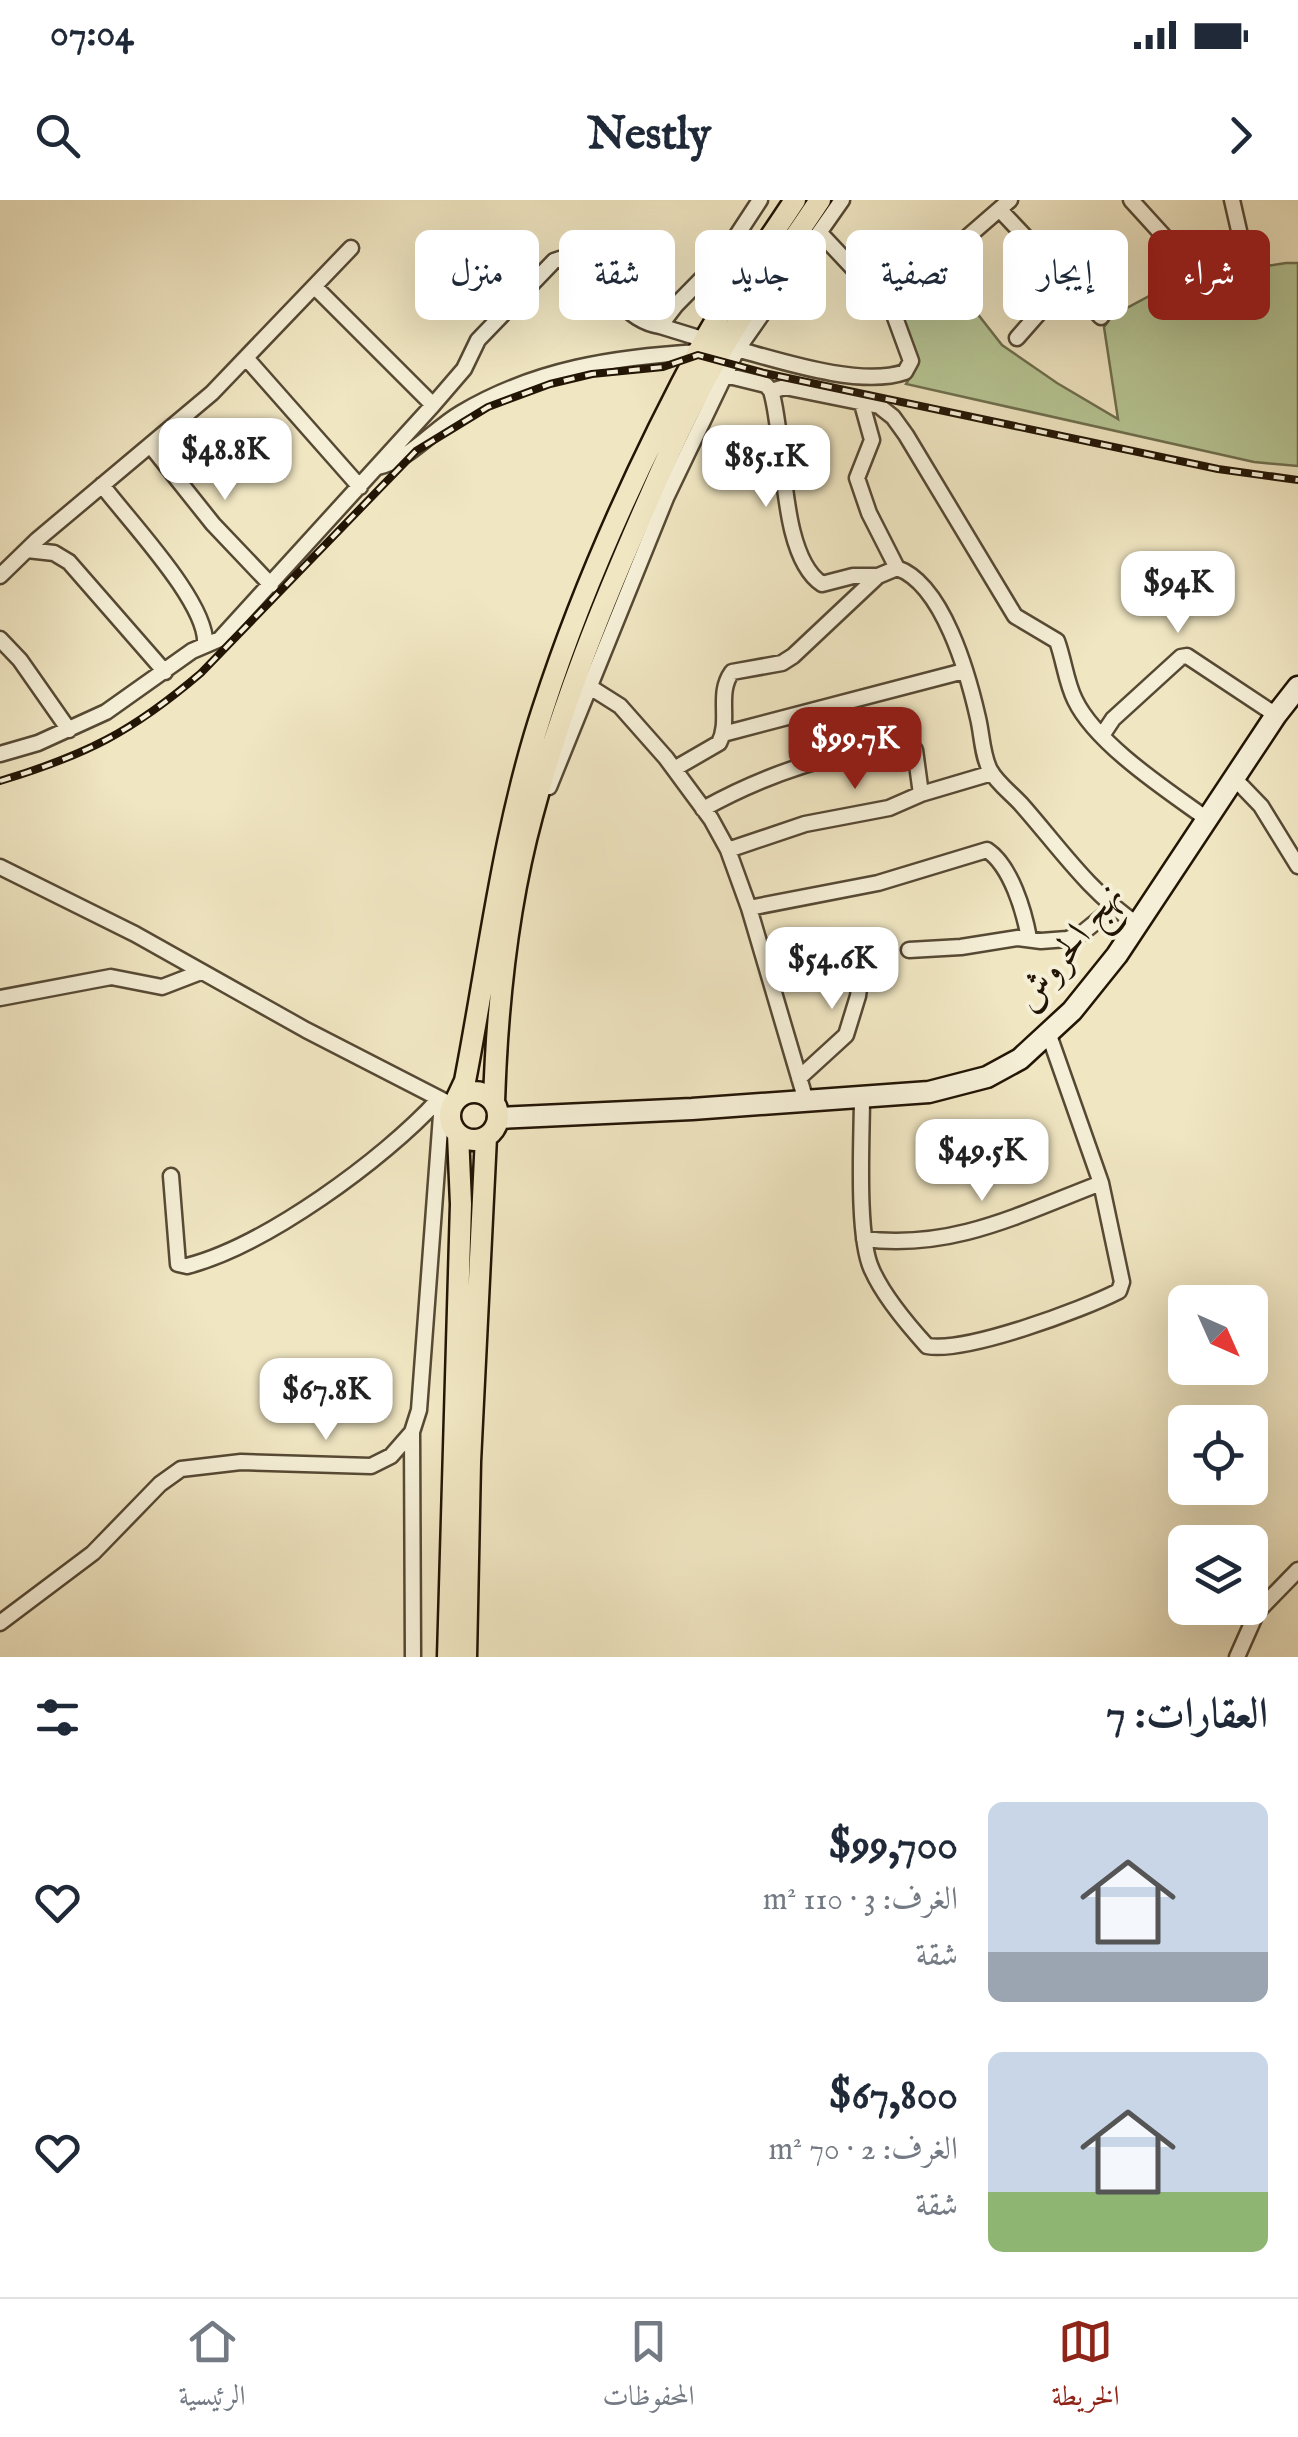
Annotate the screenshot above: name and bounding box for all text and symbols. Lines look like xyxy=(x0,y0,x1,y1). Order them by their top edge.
text: 07:04 xyxy=(50,11,134,59)
text: Nestly xyxy=(587,107,711,164)
icon: search xyxy=(30,108,85,163)
icon: forward xyxy=(1213,108,1268,163)
chip: منزل xyxy=(415,230,539,320)
chip: شقة xyxy=(559,230,675,320)
chip: جديد xyxy=(695,230,826,320)
chip: تصفية xyxy=(846,230,983,320)
chip: إيجار xyxy=(1003,230,1128,320)
chip: شراء xyxy=(1148,230,1270,320)
pin: $48.8K xyxy=(144,418,306,503)
pin: $85.1K xyxy=(685,425,847,510)
text: $48.8K xyxy=(181,430,269,471)
text: $85.1K xyxy=(724,437,808,478)
pin: $94K xyxy=(1119,551,1237,636)
text: $94K xyxy=(1143,563,1213,604)
pin: $99.7K xyxy=(774,707,936,792)
text: $99.7K xyxy=(811,719,899,760)
street label: نهج الحروش xyxy=(1005,874,1141,1027)
pin: $54.6K xyxy=(751,927,913,1012)
text: $54.6K xyxy=(787,939,877,980)
pin: $49.5K xyxy=(901,1119,1063,1204)
text: $49.5K xyxy=(938,1131,1026,1172)
north arrow xyxy=(1168,1285,1268,1385)
map controls xyxy=(1168,1285,1268,1625)
pin: $67.8K xyxy=(245,1358,407,1443)
text: $67.8K xyxy=(282,1370,370,1411)
button: locate xyxy=(1168,1405,1268,1505)
button: layers xyxy=(1168,1525,1268,1625)
text: العقارات: 7 xyxy=(1106,1689,1268,1742)
icon: filters xyxy=(30,1690,85,1745)
text: $99,700 xyxy=(828,1820,958,1873)
icon: home xyxy=(1068,1842,1188,1962)
icon: heart xyxy=(30,1875,85,1930)
text: الغرف: 3 · 110 m² xyxy=(763,1880,958,1921)
text: شقة xyxy=(916,1936,958,1977)
text: $67,800 xyxy=(828,2070,958,2123)
icon: home xyxy=(1068,2092,1188,2212)
icon: heart xyxy=(30,2125,85,2180)
text: الغرف: 2 · 70 m² xyxy=(769,2130,958,2171)
text: شقة xyxy=(916,2186,958,2227)
tab: الرئيسية xyxy=(178,2314,246,2423)
tab: المحفوظات xyxy=(602,2314,695,2423)
tab: الخريطة xyxy=(1051,2314,1120,2423)

